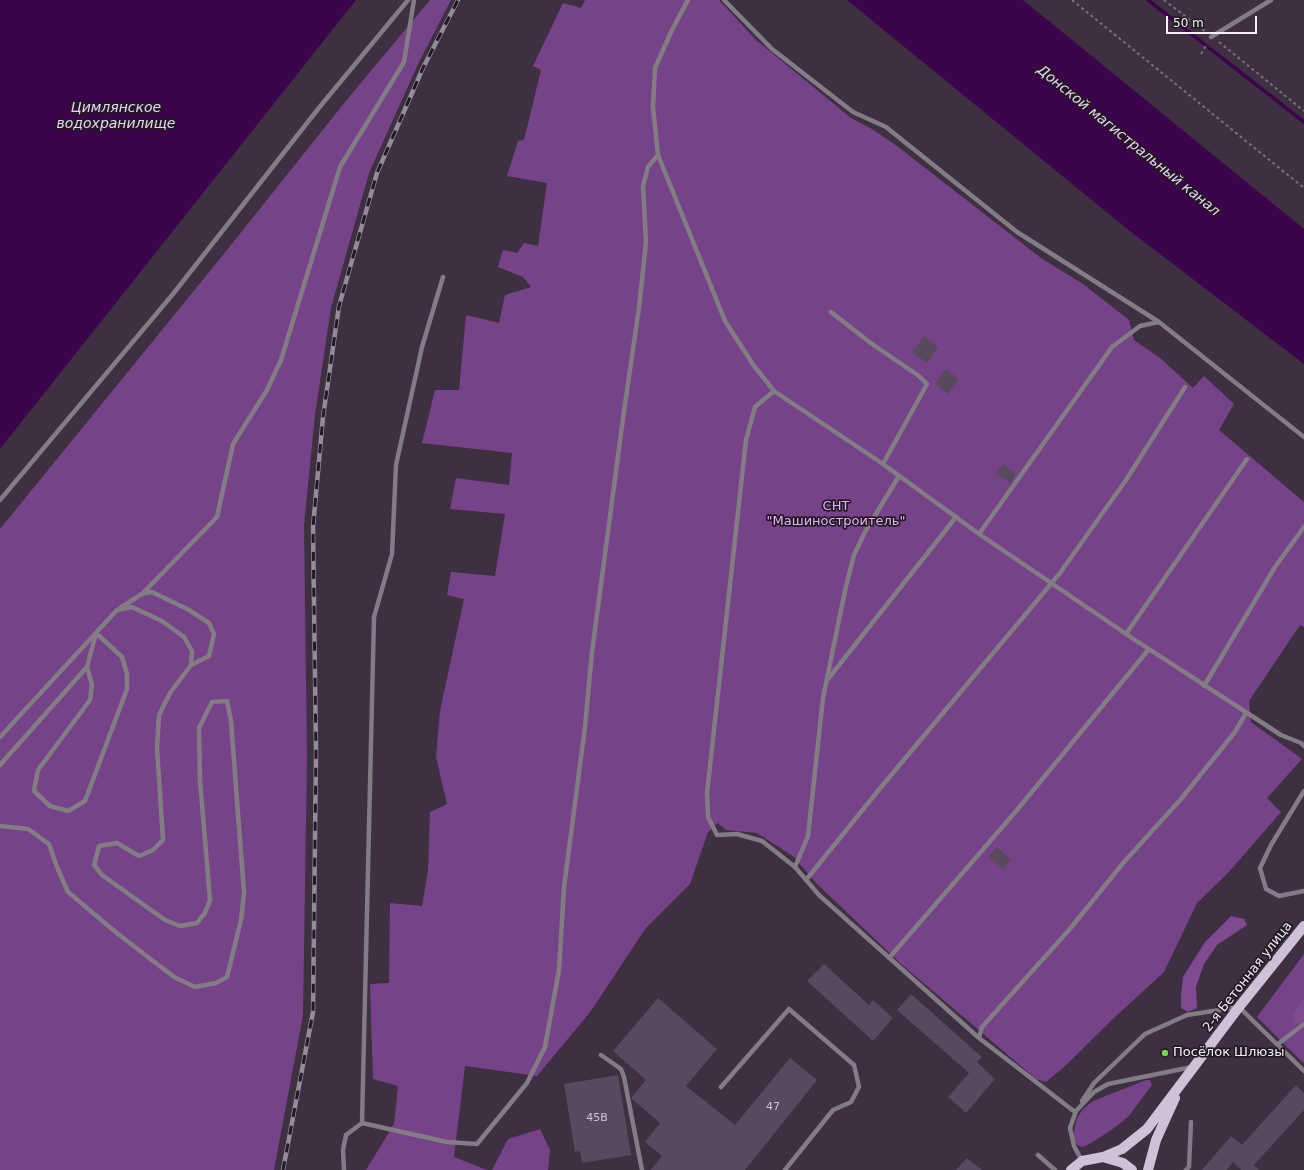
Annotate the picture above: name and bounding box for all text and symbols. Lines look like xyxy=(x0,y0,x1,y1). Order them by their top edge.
scale bar xyxy=(1168,8,1259,34)
text: 50 m xyxy=(1173,16,1204,30)
water label: Донской магистральный канал xyxy=(1033,62,1223,220)
water label: Цимлянское водохранилище xyxy=(57,100,175,132)
park label: СНТ "Машиностроитель" xyxy=(767,499,905,530)
street label: 2-я Бетонная улица xyxy=(1200,919,1296,1035)
place label: Посёлок Шлюзы xyxy=(1173,1045,1284,1061)
marker: Посёлок Шлюзы xyxy=(1160,1048,1170,1058)
house number: 47 xyxy=(766,1100,780,1114)
house number: 45В xyxy=(586,1111,608,1125)

